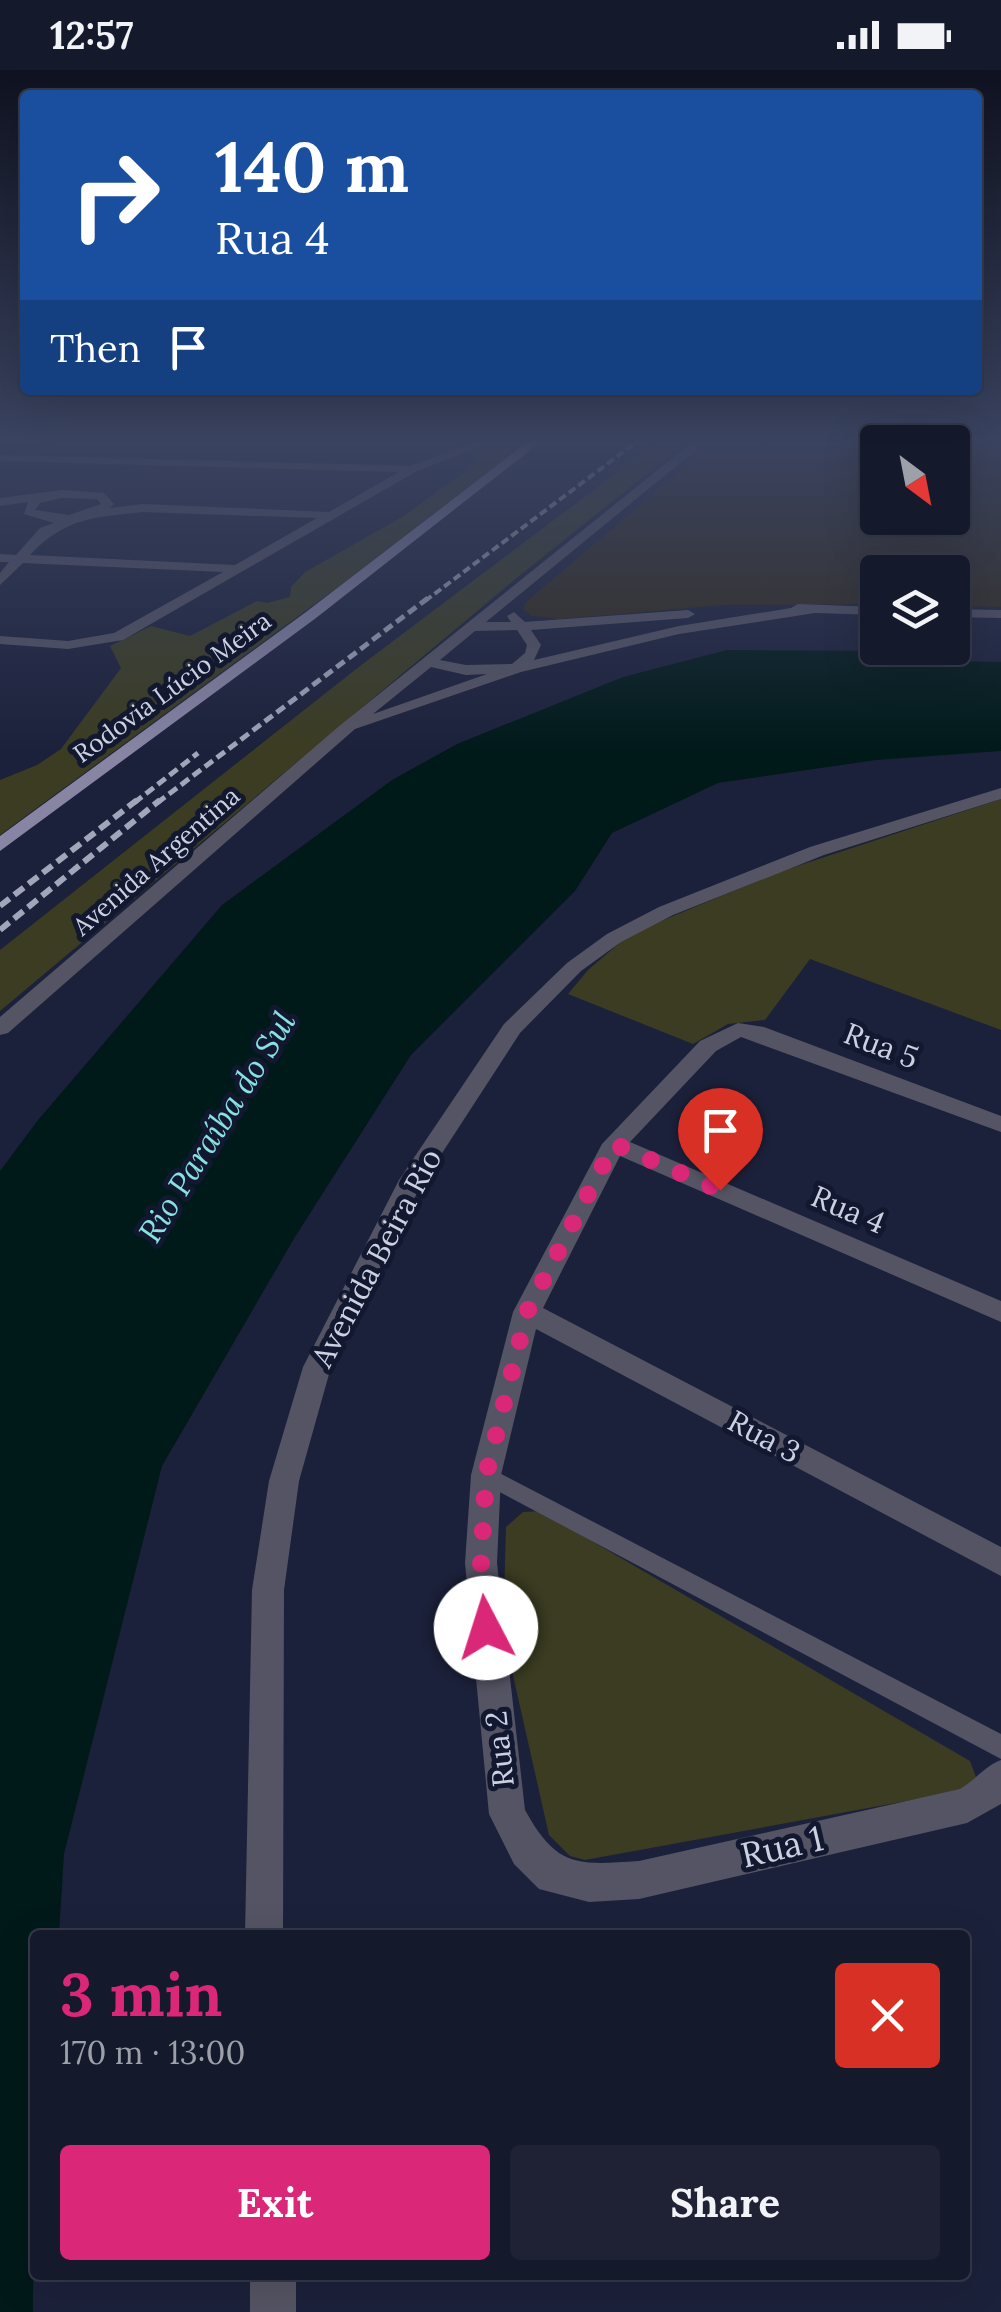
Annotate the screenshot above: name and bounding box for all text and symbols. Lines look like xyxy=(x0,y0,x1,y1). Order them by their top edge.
text: 12:57 xyxy=(50,11,134,59)
text: 140 m xyxy=(215,122,409,211)
icon: right xyxy=(50,130,180,260)
text: Rua 4 xyxy=(215,209,330,266)
icon: arrive xyxy=(161,320,216,375)
text: Then xyxy=(50,324,141,372)
north arrow xyxy=(860,425,970,535)
map controls xyxy=(860,425,970,665)
button: layers xyxy=(860,555,970,665)
street label: Rodovia Lúcio Meira xyxy=(67,604,277,769)
street label: Avenida Argentina xyxy=(65,780,246,943)
water label: Rio Paraíba do Sul xyxy=(129,1004,304,1250)
street label: Rua 5 xyxy=(839,1014,924,1077)
pin xyxy=(678,1088,763,1191)
icon: arrive xyxy=(693,1103,748,1158)
street label: Avenida Beira Rio xyxy=(302,1142,450,1374)
street label: Rua 4 xyxy=(806,1177,891,1241)
street label: Rua 3 xyxy=(722,1401,807,1471)
position arrow xyxy=(434,1576,538,1680)
street label: Rua 2 xyxy=(476,1709,522,1789)
street label: Rua 1 xyxy=(736,1815,827,1878)
text: 3 min xyxy=(60,1956,222,2032)
button: close xyxy=(835,1963,940,2068)
text: 170 m · 13:00 xyxy=(60,2032,245,2073)
button: Exit xyxy=(60,2145,490,2260)
button: Share xyxy=(510,2145,940,2260)

